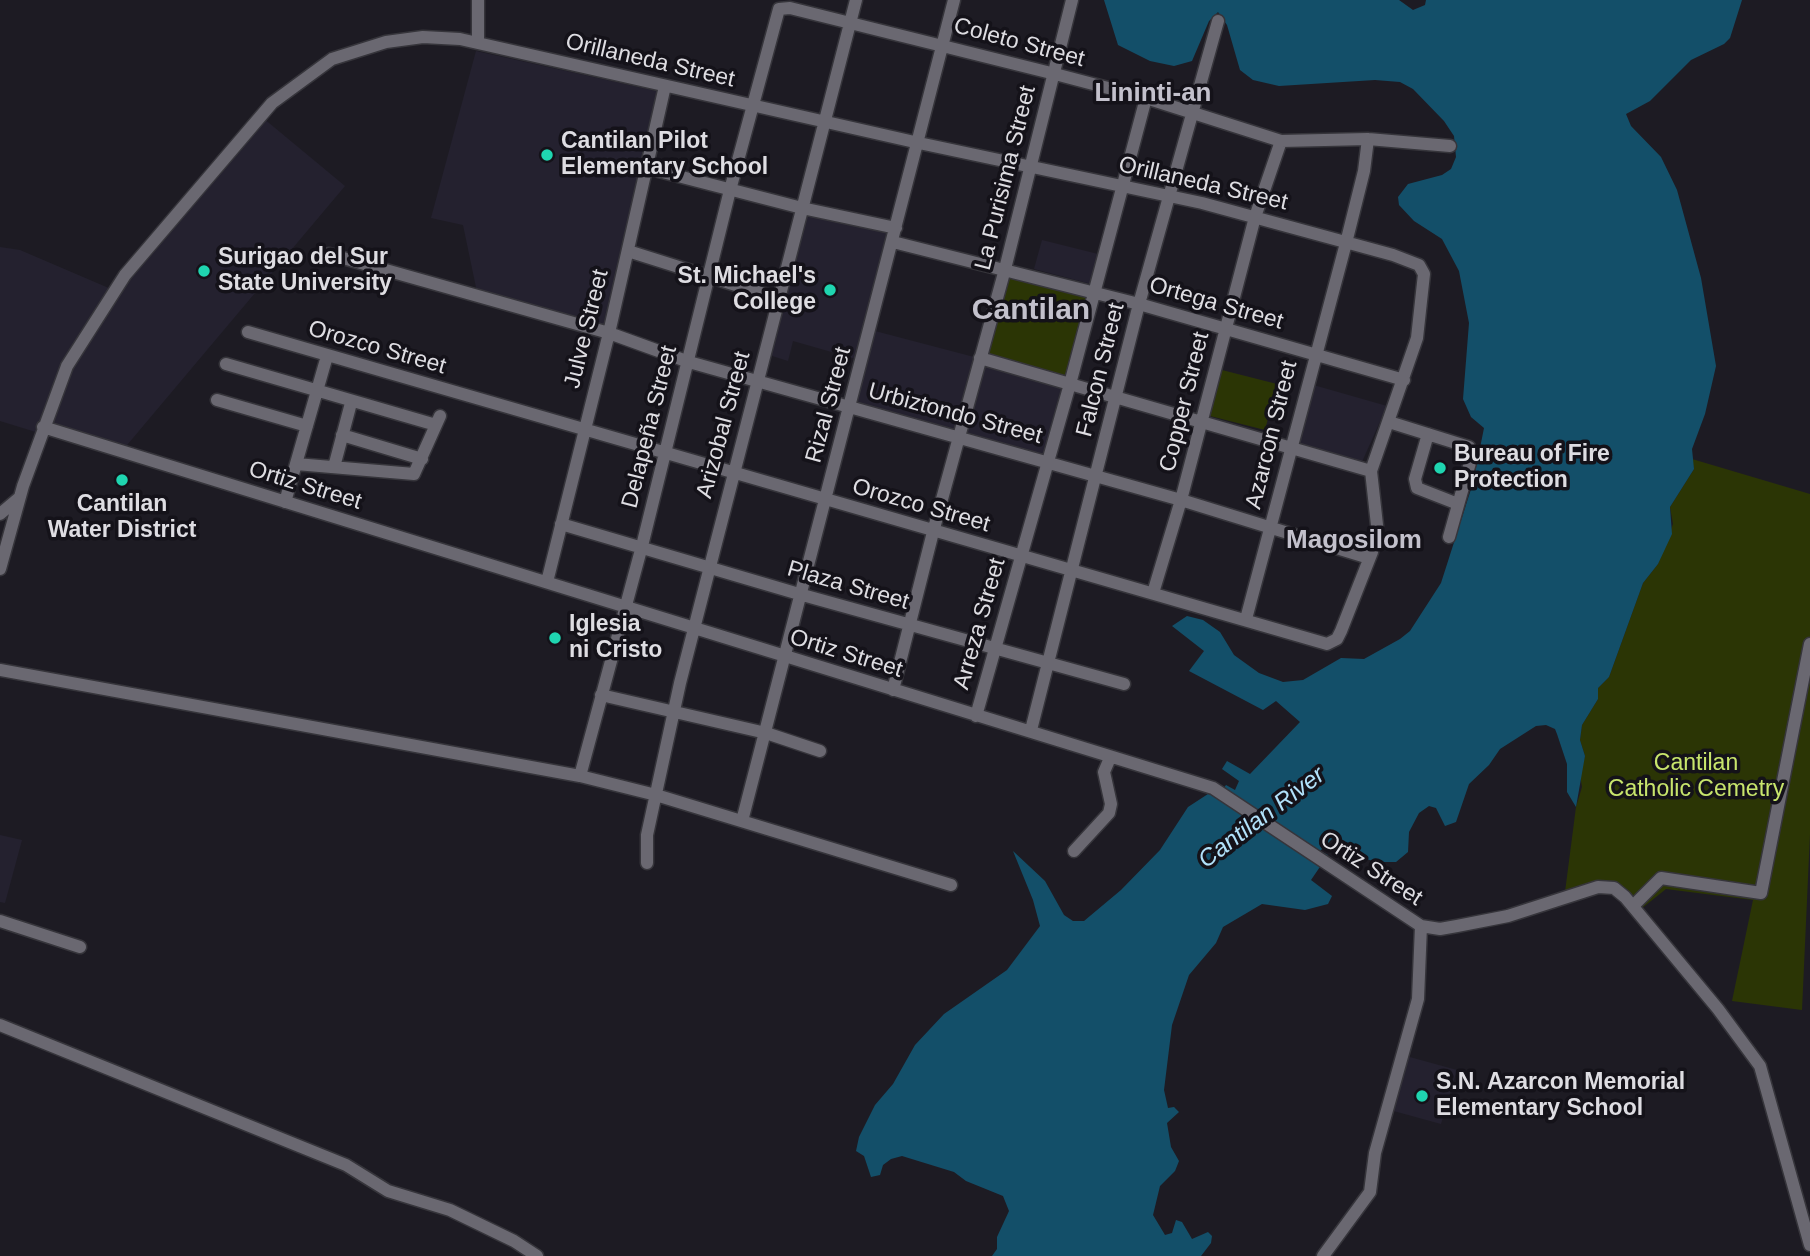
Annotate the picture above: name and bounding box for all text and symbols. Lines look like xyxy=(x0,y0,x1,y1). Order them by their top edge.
street label: Coleto Street xyxy=(951,12,1087,74)
street label: Orillaneda Street xyxy=(563,28,737,94)
district label: Lininti-an xyxy=(1095,78,1211,110)
street label: La Purisima Street xyxy=(970,83,1042,273)
place label: Cantilan Pilot Elementary School xyxy=(561,128,768,182)
marker: Cantilan Pilot Elementary School xyxy=(539,147,555,163)
street label: Orillaneda Street xyxy=(1116,151,1290,217)
place label: Surigao del Sur State University xyxy=(218,244,392,298)
marker: Surigao del Sur State University xyxy=(196,263,212,279)
place label: St. Michael's College xyxy=(678,263,816,317)
street label: Julve Street xyxy=(559,267,615,391)
street label: Ortega Street xyxy=(1146,272,1286,336)
marker: St. Michael's College xyxy=(822,282,838,298)
district label: Cantilan xyxy=(972,293,1090,329)
street label: Falcon Street xyxy=(1071,300,1131,440)
street label: Orozco Street xyxy=(305,315,449,381)
street label: Copper Street xyxy=(1154,329,1216,475)
street label: Delapeña Street xyxy=(617,343,683,511)
street label: Rizal Street xyxy=(800,344,858,466)
street label: Arizobal Street xyxy=(691,349,757,501)
street label: Azarcon Street xyxy=(1240,358,1304,512)
street label: Urbiztondo Street xyxy=(865,378,1045,450)
place label: Bureau of Fire Protection xyxy=(1454,441,1610,495)
street label: Ortiz Street xyxy=(245,456,365,516)
marker: Bureau of Fire Protection xyxy=(1432,460,1448,476)
marker: Cantilan Water District xyxy=(114,472,130,488)
street label: Orozco Street xyxy=(849,473,993,539)
place label: Cantilan Water District xyxy=(48,491,196,545)
district label: Magosilom xyxy=(1286,525,1422,557)
street label: Plaza Street xyxy=(784,555,912,617)
street label: Arreza Street xyxy=(948,555,1012,693)
place label: Iglesia ni Cristo xyxy=(569,611,662,665)
street label: Ortiz Street xyxy=(786,624,906,684)
marker: Iglesia ni Cristo xyxy=(547,630,563,646)
park label: Cantilan Catholic Cemetry xyxy=(1608,750,1784,804)
water label: Cantilan River xyxy=(1193,761,1331,875)
street label: Ortiz Street xyxy=(1315,826,1427,912)
place label: S.N. Azarcon Memorial Elementary School xyxy=(1436,1069,1685,1123)
marker: S.N. Azarcon Memorial Elementary School xyxy=(1414,1088,1430,1104)

